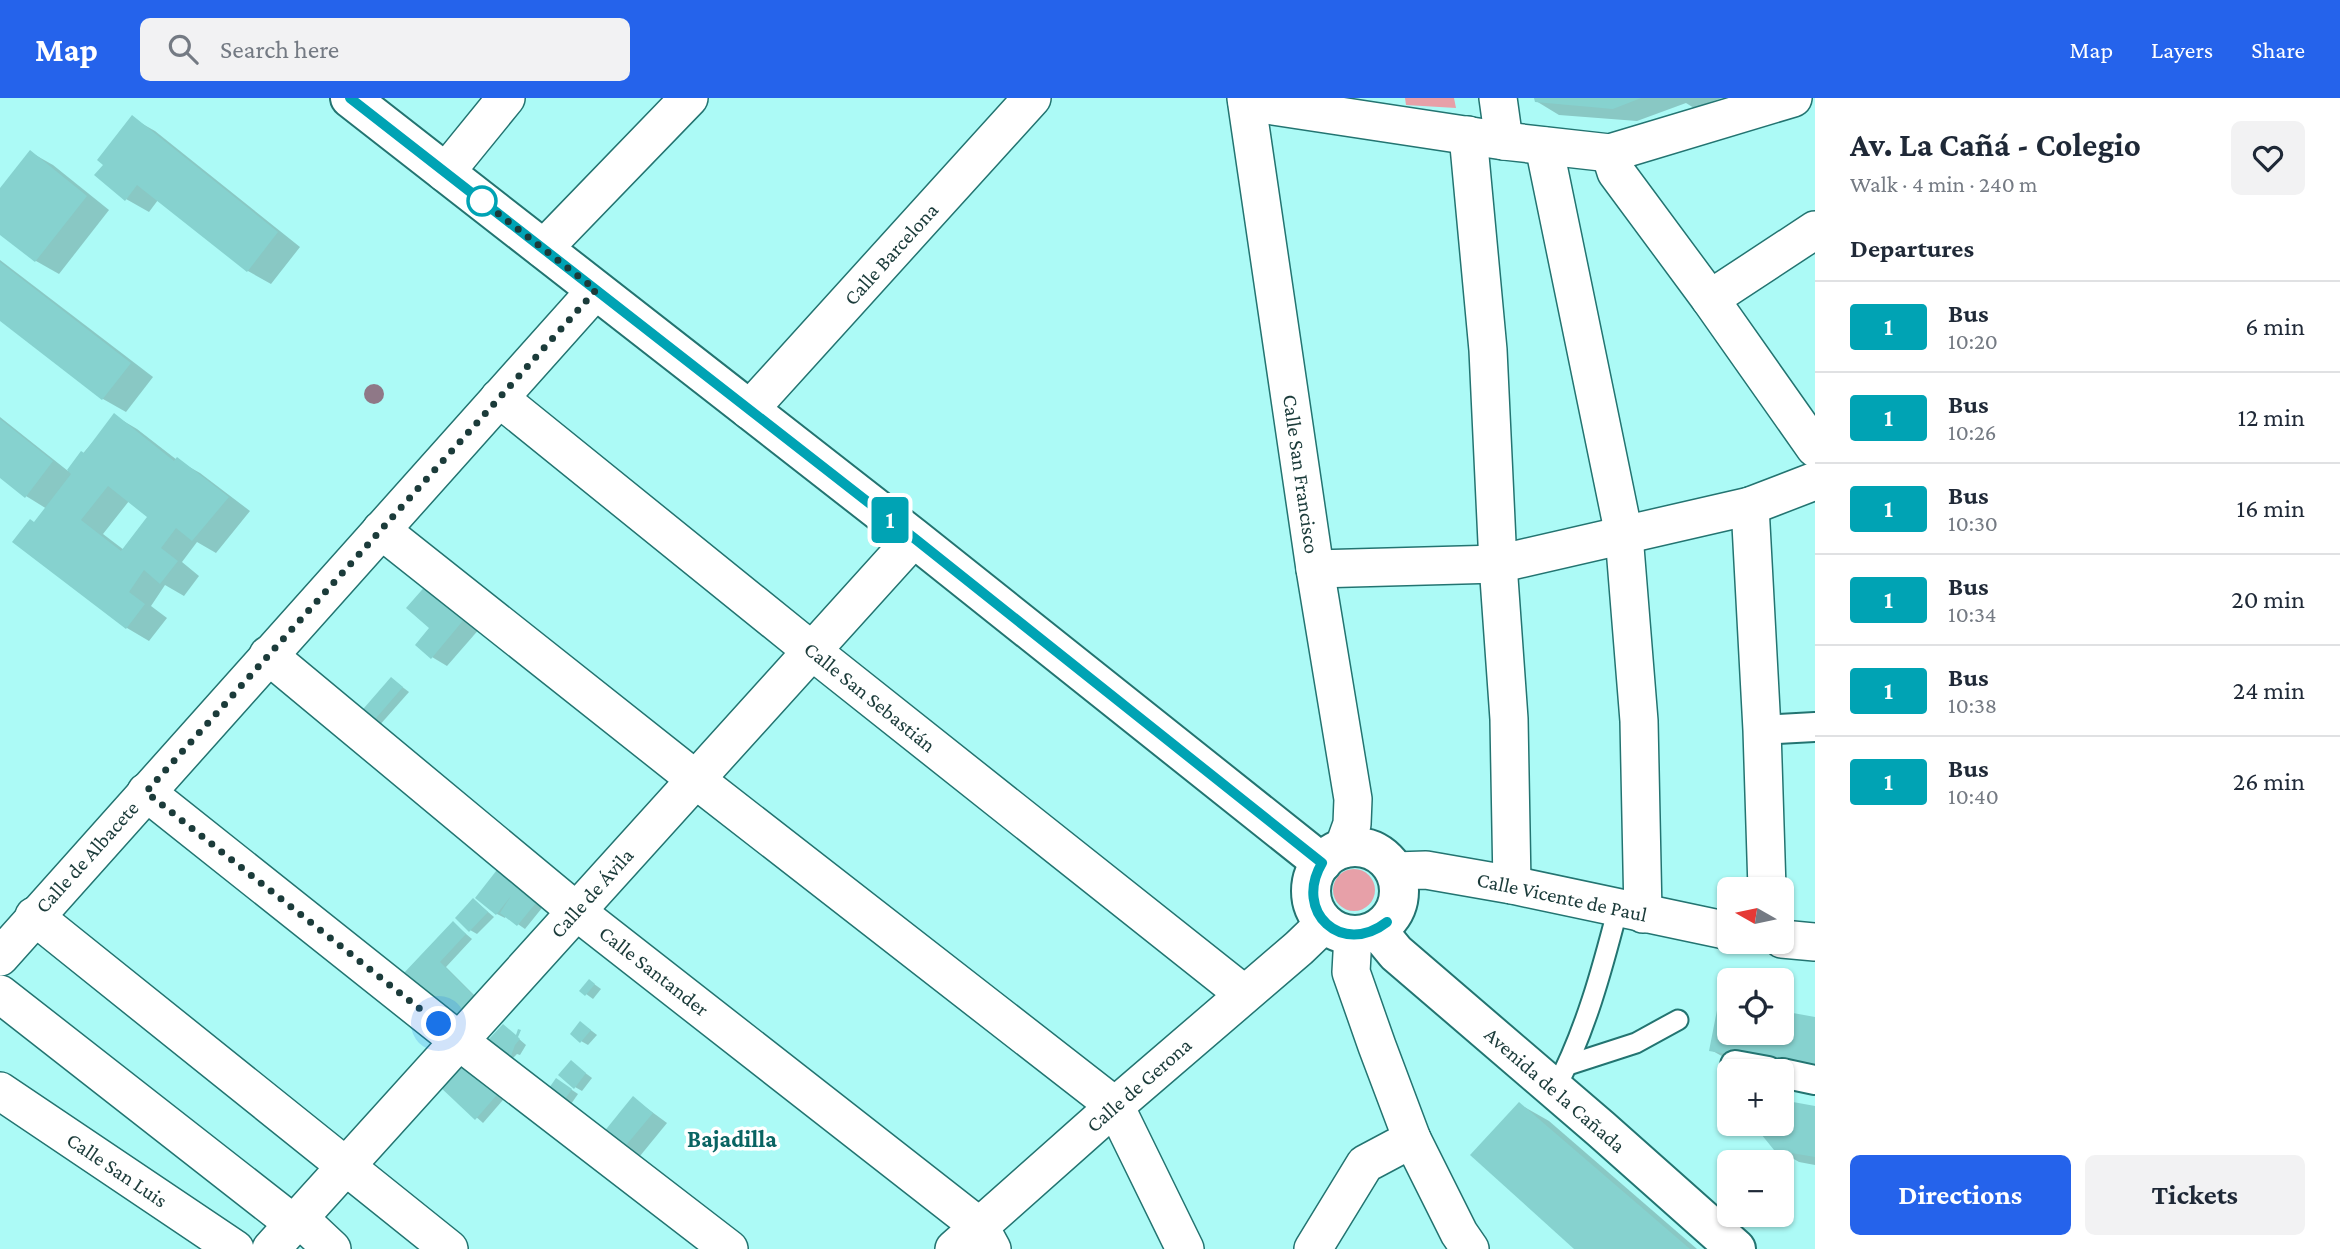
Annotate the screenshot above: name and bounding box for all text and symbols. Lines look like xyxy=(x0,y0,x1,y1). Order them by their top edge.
search box xyxy=(140,18,630,81)
icon: search xyxy=(164,30,202,68)
text: Map xyxy=(35,31,98,68)
text: Search here xyxy=(220,35,339,64)
text: Map xyxy=(2069,36,2113,63)
text: Layers xyxy=(2151,36,2213,63)
text: Share xyxy=(2251,36,2305,63)
button: heart xyxy=(2231,121,2305,195)
text: Av. La Cañá - Colegio xyxy=(1850,126,2141,163)
text: Walk · 4 min · 240 m xyxy=(1850,171,2037,197)
unlabelled marker xyxy=(467,186,497,216)
street label: Calle Barcelona xyxy=(839,198,943,310)
text: Departures xyxy=(1850,234,1974,263)
text: Bus xyxy=(1948,299,1989,328)
text: 6 min xyxy=(2245,312,2305,341)
text: 1 xyxy=(1884,313,1893,340)
text: 10:20 xyxy=(1948,328,1998,354)
text: Bus xyxy=(1948,390,1989,419)
street label: Calle San Francisco xyxy=(1278,393,1324,555)
text: 12 min xyxy=(2237,403,2305,432)
text: 1 xyxy=(1884,404,1893,431)
text: 10:26 xyxy=(1948,419,1997,445)
text: Bus xyxy=(1948,481,1989,510)
text: 16 min xyxy=(2237,494,2305,523)
text: 1 xyxy=(1884,495,1893,522)
line badge: 1 xyxy=(867,497,913,543)
text: 1 xyxy=(886,506,894,533)
text: 10:30 xyxy=(1948,510,1998,536)
text: Bus xyxy=(1948,572,1989,601)
text: 20 min xyxy=(2231,585,2305,614)
text: 1 xyxy=(1884,586,1893,613)
text: 10:34 xyxy=(1948,601,1997,627)
street label: Calle San Sebastián xyxy=(799,637,941,757)
text: Bus xyxy=(1948,663,1989,692)
text: 24 min xyxy=(2233,676,2305,705)
text: 1 xyxy=(1884,677,1893,704)
text: 10:38 xyxy=(1948,692,1997,718)
text: Bus xyxy=(1948,754,1989,783)
text: 26 min xyxy=(2233,767,2305,796)
text: 1 xyxy=(1884,768,1893,795)
text: 10:40 xyxy=(1948,783,1999,809)
street label: Calle de Albacete xyxy=(30,796,144,918)
street label: Calle de Ávila xyxy=(545,843,639,943)
street label: Calle Vicente de Paul xyxy=(1475,867,1649,927)
north arrow xyxy=(1717,877,1794,954)
map controls xyxy=(1717,877,1794,1227)
street label: Calle Santander xyxy=(594,921,714,1022)
button: locate xyxy=(1717,968,1794,1045)
your location xyxy=(421,1006,456,1041)
street label: Avenida de la Cañada xyxy=(1480,1022,1631,1158)
street label: Calle de Gerona xyxy=(1082,1033,1197,1137)
button: + xyxy=(1717,1059,1794,1136)
district label: Bajadilla xyxy=(687,1125,777,1153)
street label: Calle San Luis xyxy=(62,1128,172,1212)
button: − xyxy=(1717,1150,1794,1227)
button: Directions xyxy=(1850,1155,2071,1235)
button: Tickets xyxy=(2085,1155,2305,1235)

